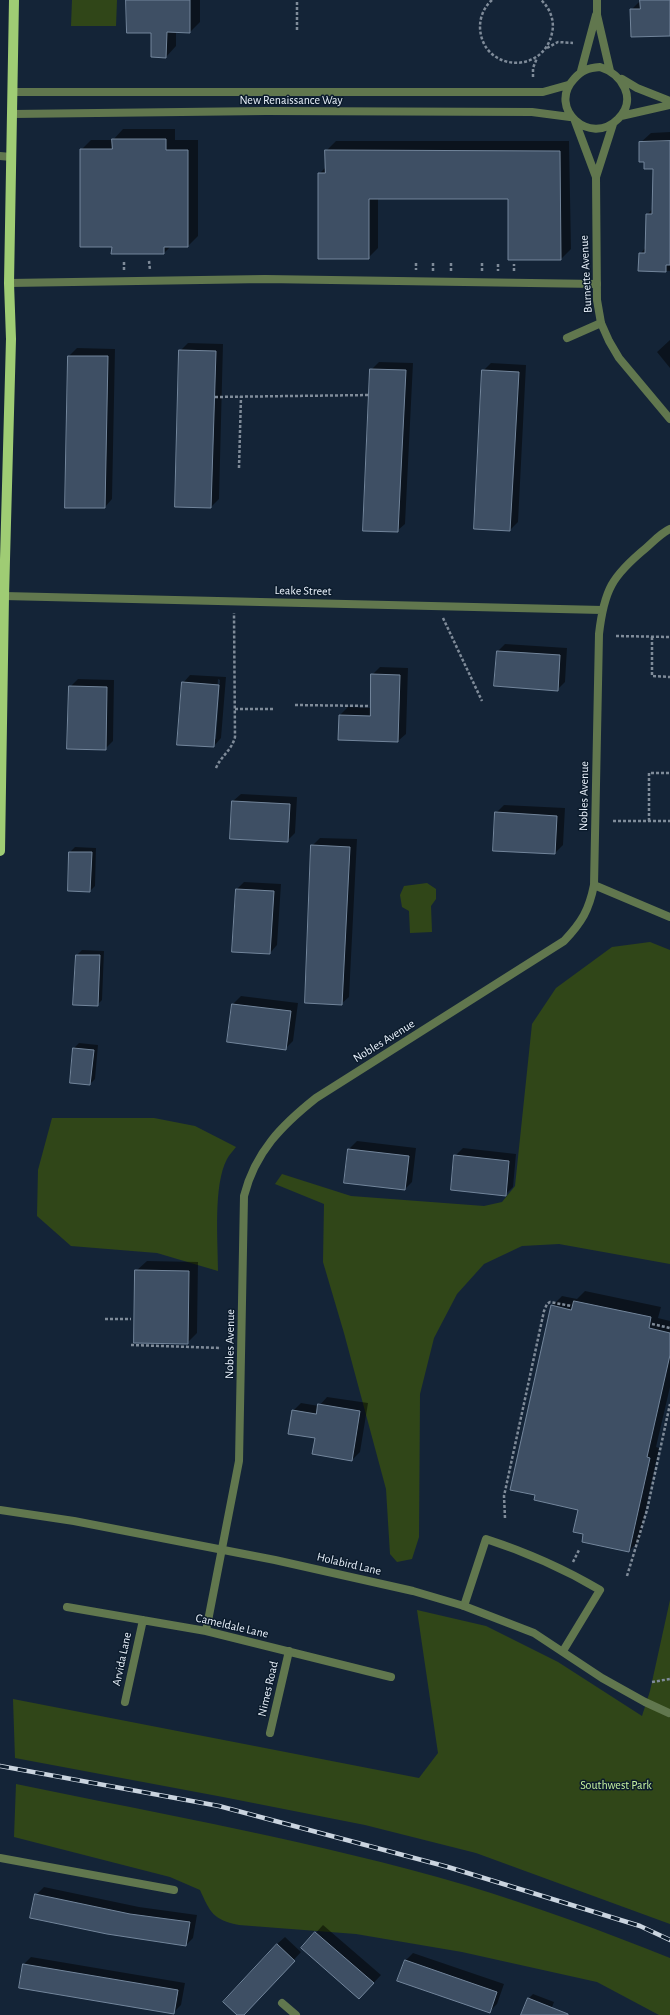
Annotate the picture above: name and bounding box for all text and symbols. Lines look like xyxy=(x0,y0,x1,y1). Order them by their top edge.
street label: New Renaissance Way xyxy=(239,93,343,107)
street label: Burnette Avenue xyxy=(577,235,595,313)
street label: Leake Street xyxy=(274,583,332,599)
street label: Nobles Avenue xyxy=(576,761,592,831)
street label: Nobles Avenue xyxy=(351,1016,417,1066)
street label: Nobles Avenue xyxy=(222,1309,238,1379)
street label: Holabird Lane xyxy=(315,1550,383,1578)
street label: Cameldale Lane xyxy=(194,1611,270,1641)
street label: Arvida Lane xyxy=(109,1631,135,1687)
street label: Nimes Road xyxy=(255,1660,281,1718)
park label: Southwest Park xyxy=(580,1778,652,1792)

